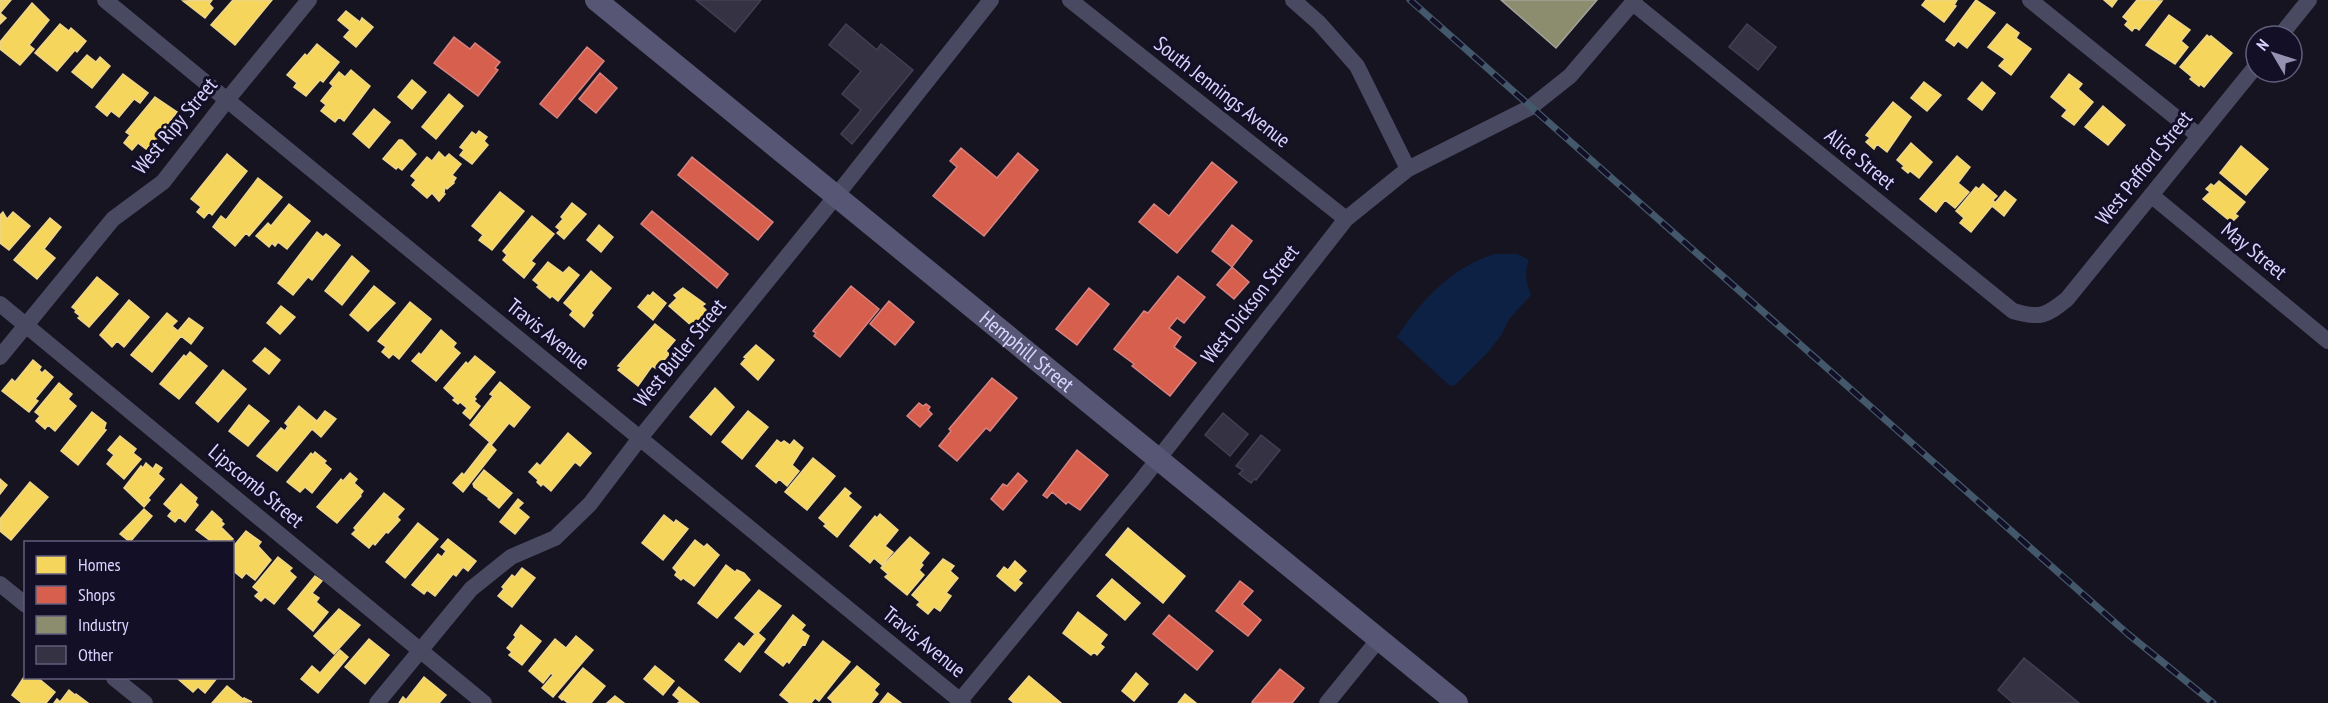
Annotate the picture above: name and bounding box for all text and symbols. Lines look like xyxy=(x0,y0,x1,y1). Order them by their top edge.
north arrow xyxy=(2244,24,2304,84)
street label: South Jennings Avenue xyxy=(1149,30,1296,153)
text: N xyxy=(2252,35,2273,54)
street label: West Ripy Street xyxy=(126,72,223,180)
street label: West Pafford Street xyxy=(2089,105,2198,230)
street label: Alice Street xyxy=(1820,122,1901,195)
street label: May Street xyxy=(2216,216,2293,285)
street label: West Dickson Street xyxy=(1195,239,1305,369)
street label: Travis Avenue xyxy=(502,292,595,375)
street label: West Butler Street xyxy=(628,293,732,412)
street label: Hemphill Street xyxy=(974,305,1080,398)
street label: Lipscomb Street xyxy=(203,438,310,534)
legend xyxy=(24,541,234,679)
text: Homes xyxy=(78,553,121,576)
text: Shops xyxy=(78,583,115,606)
street label: Travis Avenue xyxy=(878,600,971,683)
text: Industry xyxy=(78,613,129,636)
text: Other xyxy=(78,643,113,666)

